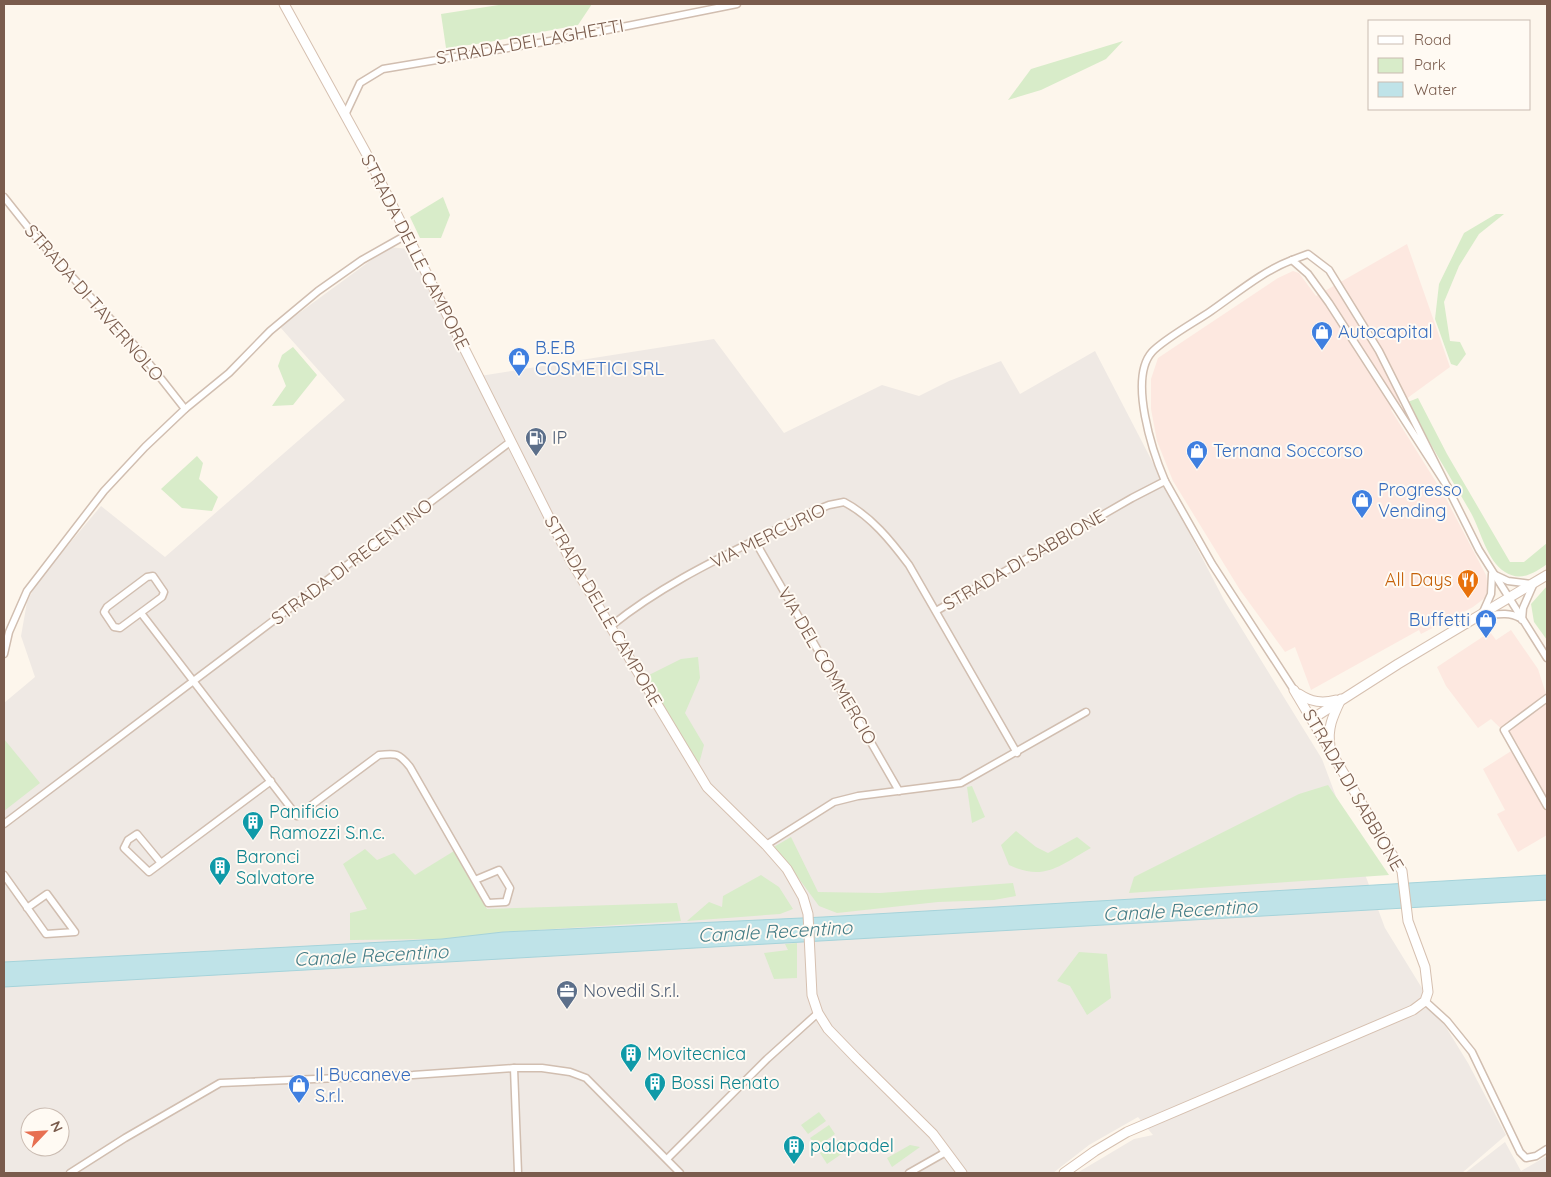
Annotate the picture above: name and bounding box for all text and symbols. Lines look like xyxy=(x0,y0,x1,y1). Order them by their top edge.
street label: STRADA DEI LAGHETTI xyxy=(434,14,626,69)
legend xyxy=(1368,20,1531,110)
text: Road xyxy=(1414,30,1451,49)
text: Park xyxy=(1414,55,1446,74)
text: Water xyxy=(1414,80,1457,99)
street label: STRADA DELLE CAMPORE xyxy=(356,150,475,354)
street label: STRADA DI TAVERNOLO xyxy=(20,219,169,386)
shop icon: Autocapital xyxy=(1310,320,1334,351)
place label: Autocapital xyxy=(1338,320,1433,343)
place label: B.E.B COSMETICI SRL xyxy=(535,336,664,380)
shop icon: B.E.B COSMETICI SRL xyxy=(507,346,531,377)
fuel station icon: IP xyxy=(524,426,548,457)
place label: IP xyxy=(552,426,567,449)
shop icon: Ternana Soccorso xyxy=(1185,439,1209,470)
place label: Ternana Soccorso xyxy=(1213,439,1363,462)
place label: Progresso Vending xyxy=(1378,478,1462,522)
shop icon: Progresso Vending xyxy=(1350,488,1374,519)
street label: STRADA DI RECENTINO xyxy=(266,493,437,630)
street label: VIA MERCURIO xyxy=(707,498,829,573)
street label: STRADA DI SABBIONE xyxy=(939,504,1109,615)
street label: STRADA DELLE CAMPORE xyxy=(539,511,668,710)
place label: All Days xyxy=(1385,568,1452,591)
restaurant icon: All Days xyxy=(1456,568,1480,599)
street label: VIA DEL COMMERCIO xyxy=(773,583,882,749)
place label: Buffetti xyxy=(1409,608,1470,631)
shop icon: Buffetti xyxy=(1474,608,1498,639)
street label: STRADA DI SABBIONE xyxy=(1298,705,1409,875)
place label: Panificio Ramozzi S.n.c. xyxy=(269,800,385,844)
building icon: Panificio Ramozzi S.n.c. xyxy=(241,810,265,841)
place label: Baronci Salvatore xyxy=(236,845,315,889)
building icon: Baronci Salvatore xyxy=(208,855,232,886)
water label: Canale Recentino xyxy=(1102,894,1259,926)
water label: Canale Recentino xyxy=(697,915,854,947)
water label: Canale Recentino xyxy=(293,939,450,971)
office icon: Novedil S.r.l. xyxy=(555,979,579,1010)
place label: Novedil S.r.l. xyxy=(583,979,679,1002)
building icon: Movitecnica xyxy=(619,1042,643,1073)
place label: Movitecnica xyxy=(647,1042,746,1065)
place label: Il Bucaneve S.r.l. xyxy=(315,1063,411,1107)
building icon: Bossi Renato xyxy=(643,1071,667,1102)
place label: Bossi Renato xyxy=(671,1071,780,1094)
shop icon: Il Bucaneve S.r.l. xyxy=(287,1073,311,1104)
north arrow xyxy=(20,1107,70,1157)
text: N xyxy=(46,1118,67,1135)
building icon: palapadel xyxy=(782,1134,806,1165)
place label: palapadel xyxy=(810,1134,894,1157)

